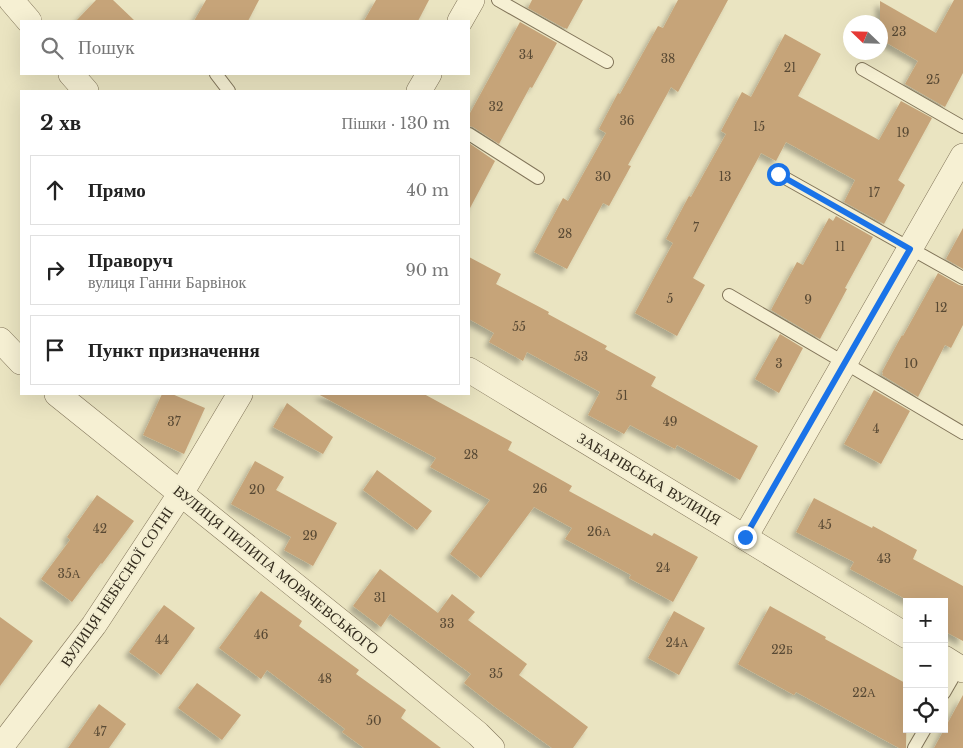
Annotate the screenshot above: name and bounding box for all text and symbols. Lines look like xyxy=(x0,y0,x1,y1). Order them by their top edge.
north arrow xyxy=(843,15,888,60)
search box xyxy=(20,20,470,75)
house number: 23 xyxy=(892,24,906,39)
icon: search xyxy=(38,34,66,62)
text: Пошук xyxy=(78,36,135,59)
house number: 34 xyxy=(519,47,533,62)
house number: 38 xyxy=(661,51,675,66)
house number: 21 xyxy=(784,60,796,75)
house number: 25 xyxy=(926,72,940,87)
house number: 32 xyxy=(489,99,503,114)
text: 2 хв xyxy=(40,110,81,136)
text: Пішки · 130 m xyxy=(341,113,450,133)
house number: 36 xyxy=(619,113,635,128)
house number: 15 xyxy=(753,119,765,134)
house number: 19 xyxy=(896,125,910,140)
route start xyxy=(767,163,790,186)
house number: 30 xyxy=(595,169,611,184)
house number: 13 xyxy=(719,169,731,184)
icon: ahead xyxy=(41,176,69,204)
text: Прямо xyxy=(88,179,146,202)
text: 40 m xyxy=(406,180,449,200)
house number: 17 xyxy=(868,185,881,200)
house number: 7 xyxy=(693,220,700,235)
house number: 28 xyxy=(558,226,572,241)
house number: 11 xyxy=(835,239,845,254)
text: Праворуч xyxy=(88,249,173,272)
icon: right xyxy=(41,256,69,284)
text: 90 m xyxy=(406,260,449,280)
text: вулиця Ганни Барвінок xyxy=(88,272,246,292)
house number: 5 xyxy=(667,291,674,306)
house number: 9 xyxy=(804,292,812,307)
house number: 12 xyxy=(935,300,947,315)
house number: 55 xyxy=(512,319,526,334)
icon: arrive xyxy=(41,336,69,364)
text: Пункт призначення xyxy=(88,339,260,362)
house number: 53 xyxy=(574,349,588,364)
house number: 3 xyxy=(775,356,783,371)
house number: 10 xyxy=(904,356,918,371)
house number: 51 xyxy=(616,388,628,403)
house number: 37 xyxy=(167,414,182,429)
house number: 49 xyxy=(663,414,677,429)
house number: 4 xyxy=(872,421,880,436)
street label: ЗАБАРІВСЬКА ВУЛИЦЯ xyxy=(574,428,725,529)
house number: 28 xyxy=(464,447,478,462)
street label: ВУЛИЦЯ ПИЛИПА МОРАЧЕВСЬКОГО xyxy=(170,481,383,659)
house number: 26 xyxy=(532,481,548,496)
house number: 20 xyxy=(249,482,265,497)
street label: ВУЛИЦЯ НЕБЕСНОЇ СОТНІ xyxy=(56,503,177,670)
house number: 45 xyxy=(818,517,832,532)
house number: 42 xyxy=(93,521,107,536)
house number: 26А xyxy=(587,524,611,539)
route end xyxy=(734,526,757,549)
house number: 29 xyxy=(302,528,318,543)
house number: 43 xyxy=(877,551,891,566)
house number: 24 xyxy=(656,560,670,575)
house number: 35А xyxy=(58,566,81,581)
house number: 31 xyxy=(374,590,386,605)
map controls xyxy=(903,598,948,733)
button: + xyxy=(903,598,948,643)
house number: 33 xyxy=(440,616,454,631)
house number: 46 xyxy=(254,627,269,642)
house number: 44 xyxy=(155,632,169,647)
house number: 24А xyxy=(665,635,689,650)
house number: 22Б xyxy=(771,642,793,657)
button: − xyxy=(903,643,948,688)
house number: 35 xyxy=(489,666,503,681)
house number: 48 xyxy=(318,671,332,686)
house number: 22А xyxy=(852,685,876,700)
button: locate xyxy=(903,688,948,733)
house number: 50 xyxy=(366,713,382,728)
house number: 47 xyxy=(93,724,107,739)

